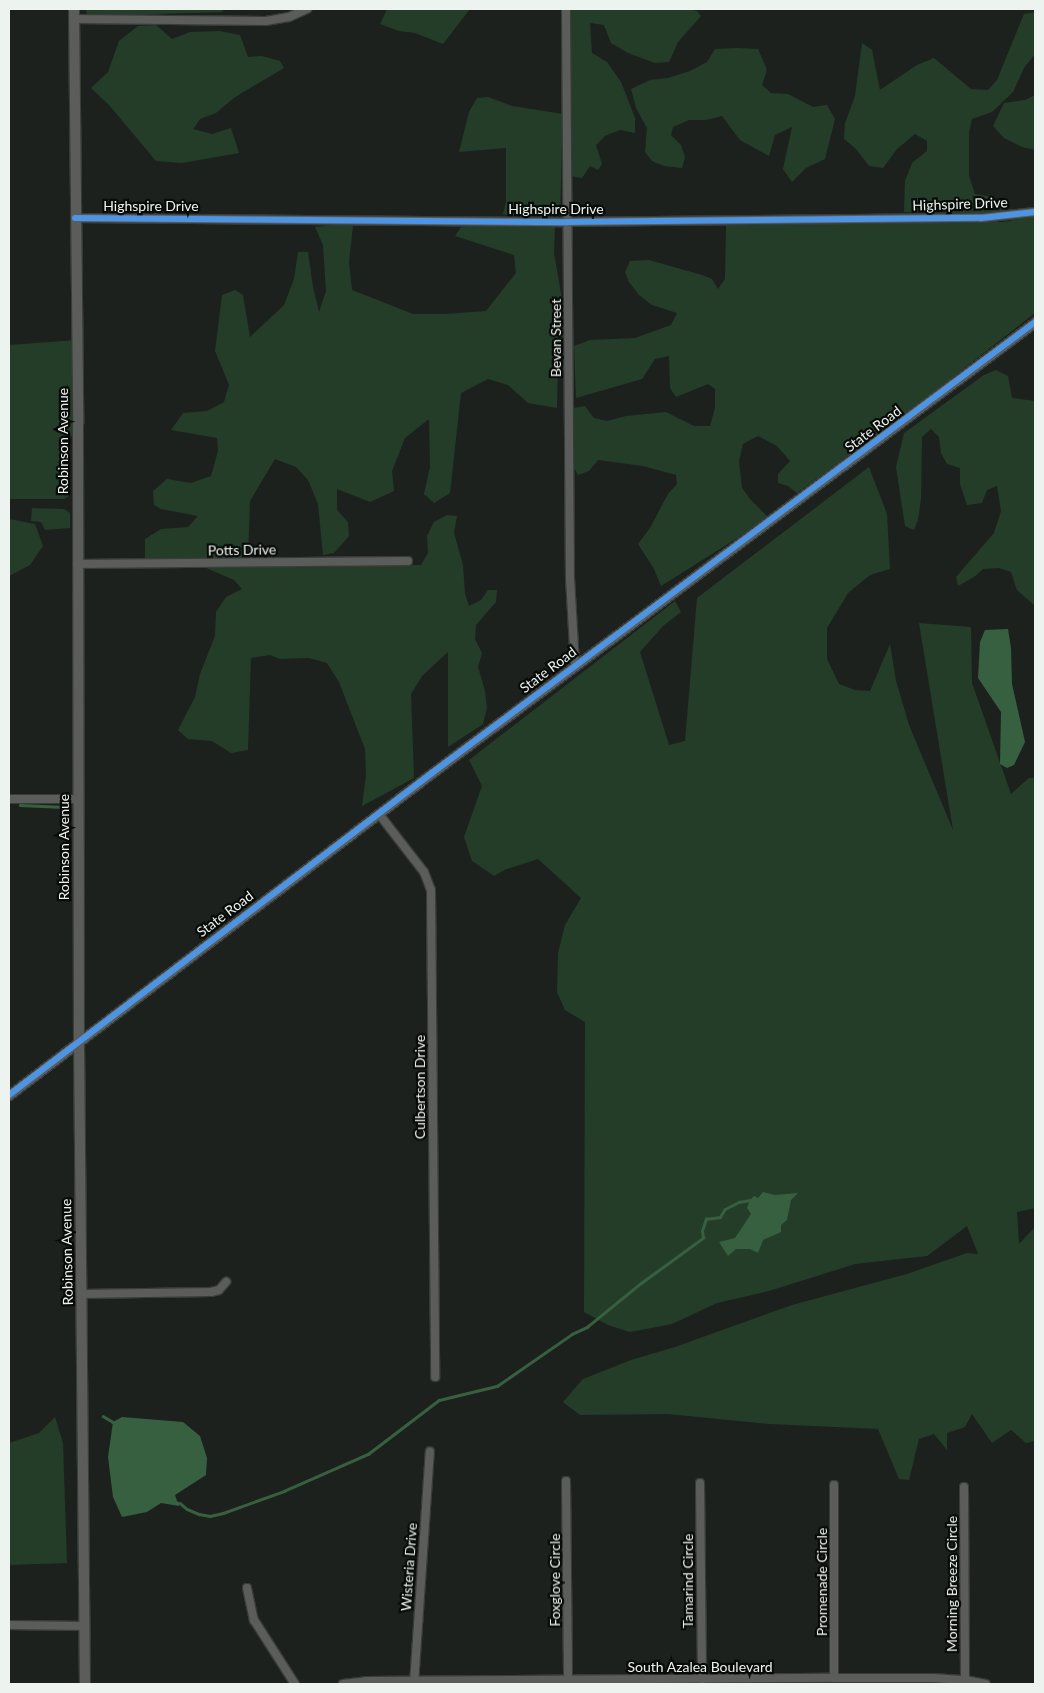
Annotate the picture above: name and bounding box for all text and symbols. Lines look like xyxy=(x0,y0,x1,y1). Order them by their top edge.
street label: Highspire Drive xyxy=(912,194,1008,214)
street label: Highspire Drive xyxy=(103,198,199,214)
street label: Highspire Drive xyxy=(508,201,604,217)
street label: Bevan Street xyxy=(548,299,564,377)
street label: Robinson Avenue xyxy=(55,387,71,495)
street label: State Road xyxy=(842,402,904,456)
street label: Potts Drive xyxy=(208,541,276,559)
street label: State Road xyxy=(517,643,579,697)
street label: Robinson Avenue xyxy=(56,793,72,901)
street label: State Road xyxy=(194,887,256,941)
street label: Culbertson Drive xyxy=(412,1035,428,1139)
street label: Robinson Avenue xyxy=(58,1198,76,1306)
street label: Morning Breeze Circle xyxy=(944,1516,960,1652)
street label: Wisteria Drive xyxy=(398,1522,420,1612)
street label: Promenade Circle xyxy=(814,1528,830,1636)
street label: Foxglove Circle xyxy=(547,1533,563,1627)
street label: Tamarind Circle xyxy=(680,1534,696,1628)
street label: South Azalea Boulevard xyxy=(627,1659,773,1675)

